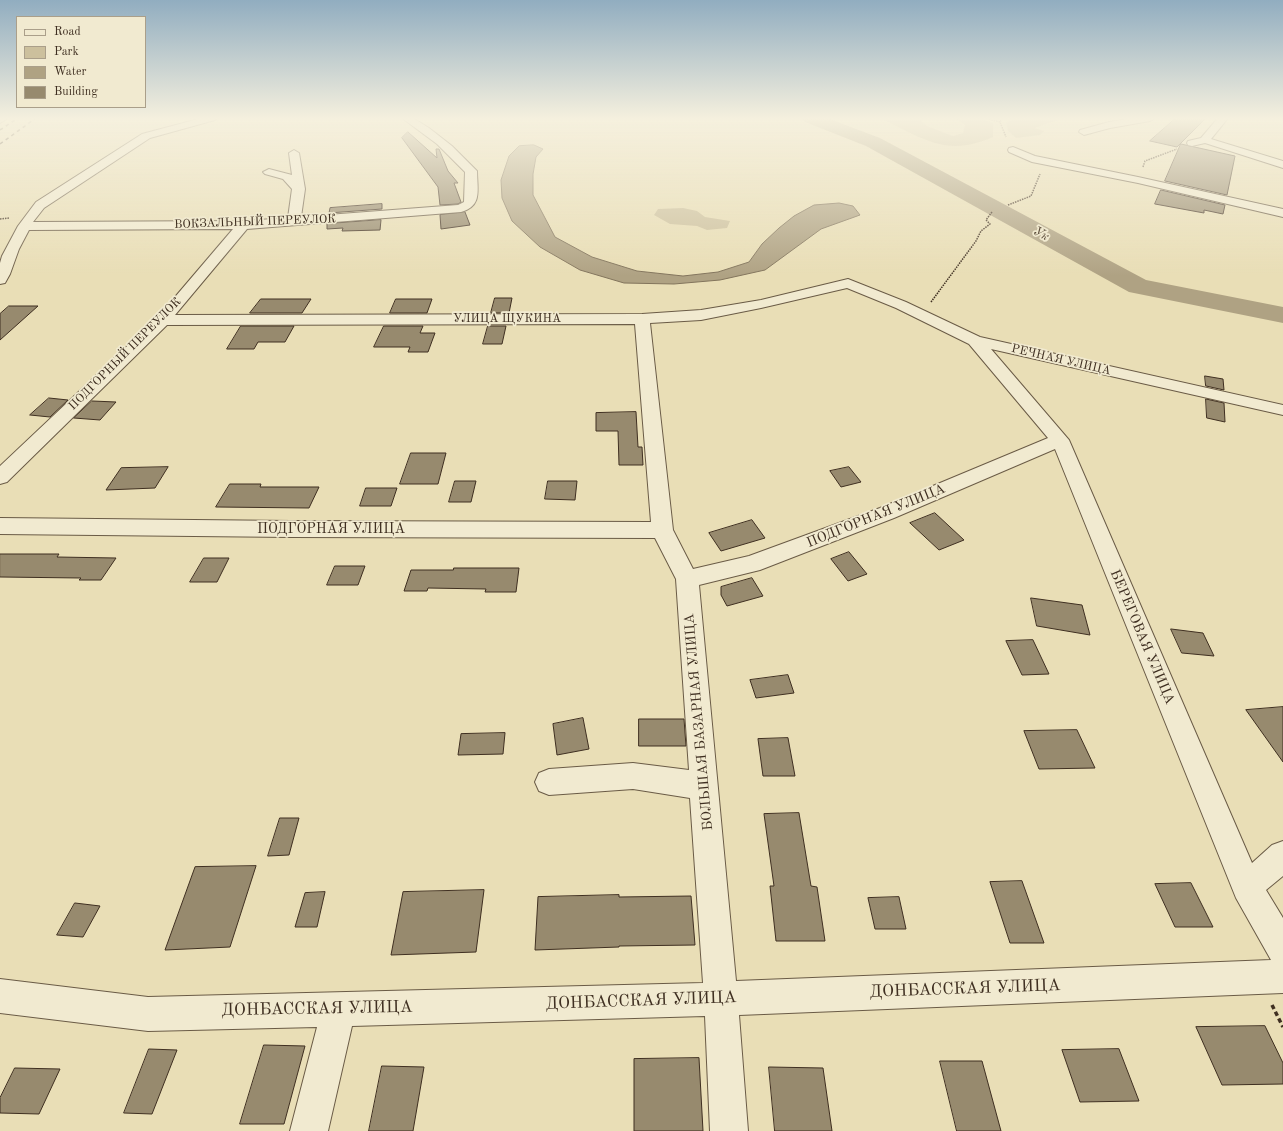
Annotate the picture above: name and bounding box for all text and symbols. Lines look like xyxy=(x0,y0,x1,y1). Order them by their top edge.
legend xyxy=(16,16,146,108)
text: Road xyxy=(54,26,81,38)
text: Park xyxy=(54,46,79,58)
text: Water xyxy=(54,66,86,78)
text: Building xyxy=(54,86,98,98)
street label: ВОКЗАЛЬНЫЙ ПЕРЕУЛОК xyxy=(174,212,336,232)
water label: Ук xyxy=(1030,223,1052,245)
street label: ПОДГОРНЫЙ ПЕРЕУЛОК xyxy=(66,295,184,413)
street label: УЛИЦА ЩУКИНА xyxy=(453,312,561,326)
street label: РЕЧНАЯ УЛИЦА xyxy=(1010,342,1112,378)
street label: ПОДГОРНАЯ УЛИЦА xyxy=(804,480,948,552)
street label: ПОДГОРНАЯ УЛИЦА xyxy=(257,521,405,537)
street label: БЕРЕГОВАЯ УЛИЦА xyxy=(1106,567,1178,707)
street label: БОЛЬШАЯ БАЗАРНАЯ УЛИЦА xyxy=(681,613,717,831)
street label: ДОНБАССКАЯ УЛИЦА xyxy=(869,975,1061,1003)
street label: ДОНБАССКАЯ УЛИЦА xyxy=(545,987,737,1015)
street label: ДОНБАССКАЯ УЛИЦА xyxy=(221,997,413,1021)

